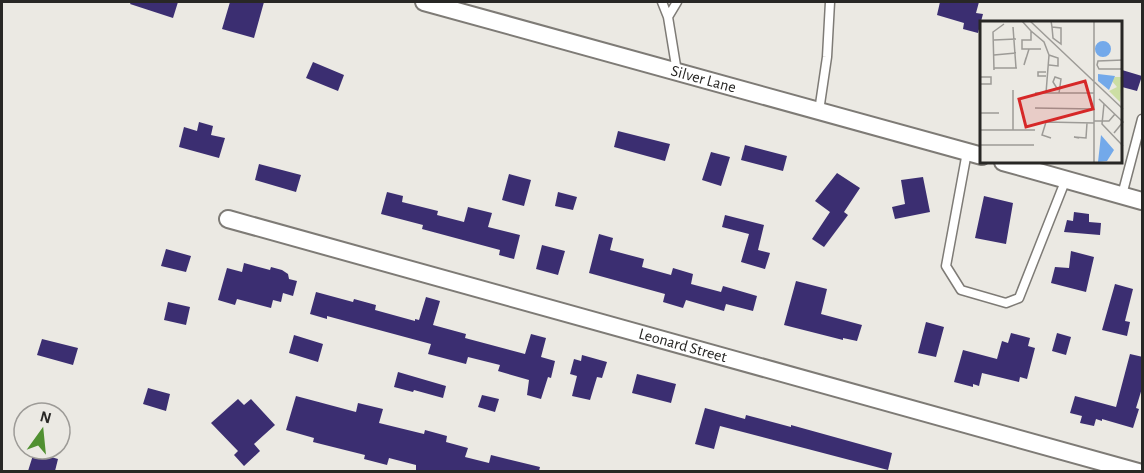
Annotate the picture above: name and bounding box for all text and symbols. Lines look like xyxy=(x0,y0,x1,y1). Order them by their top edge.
inset map xyxy=(980,21,1123,164)
street label: Silver Lane xyxy=(669,63,738,96)
street label: Leonard Street xyxy=(637,326,729,365)
north arrow xyxy=(12,401,72,461)
text: N xyxy=(38,408,53,427)

